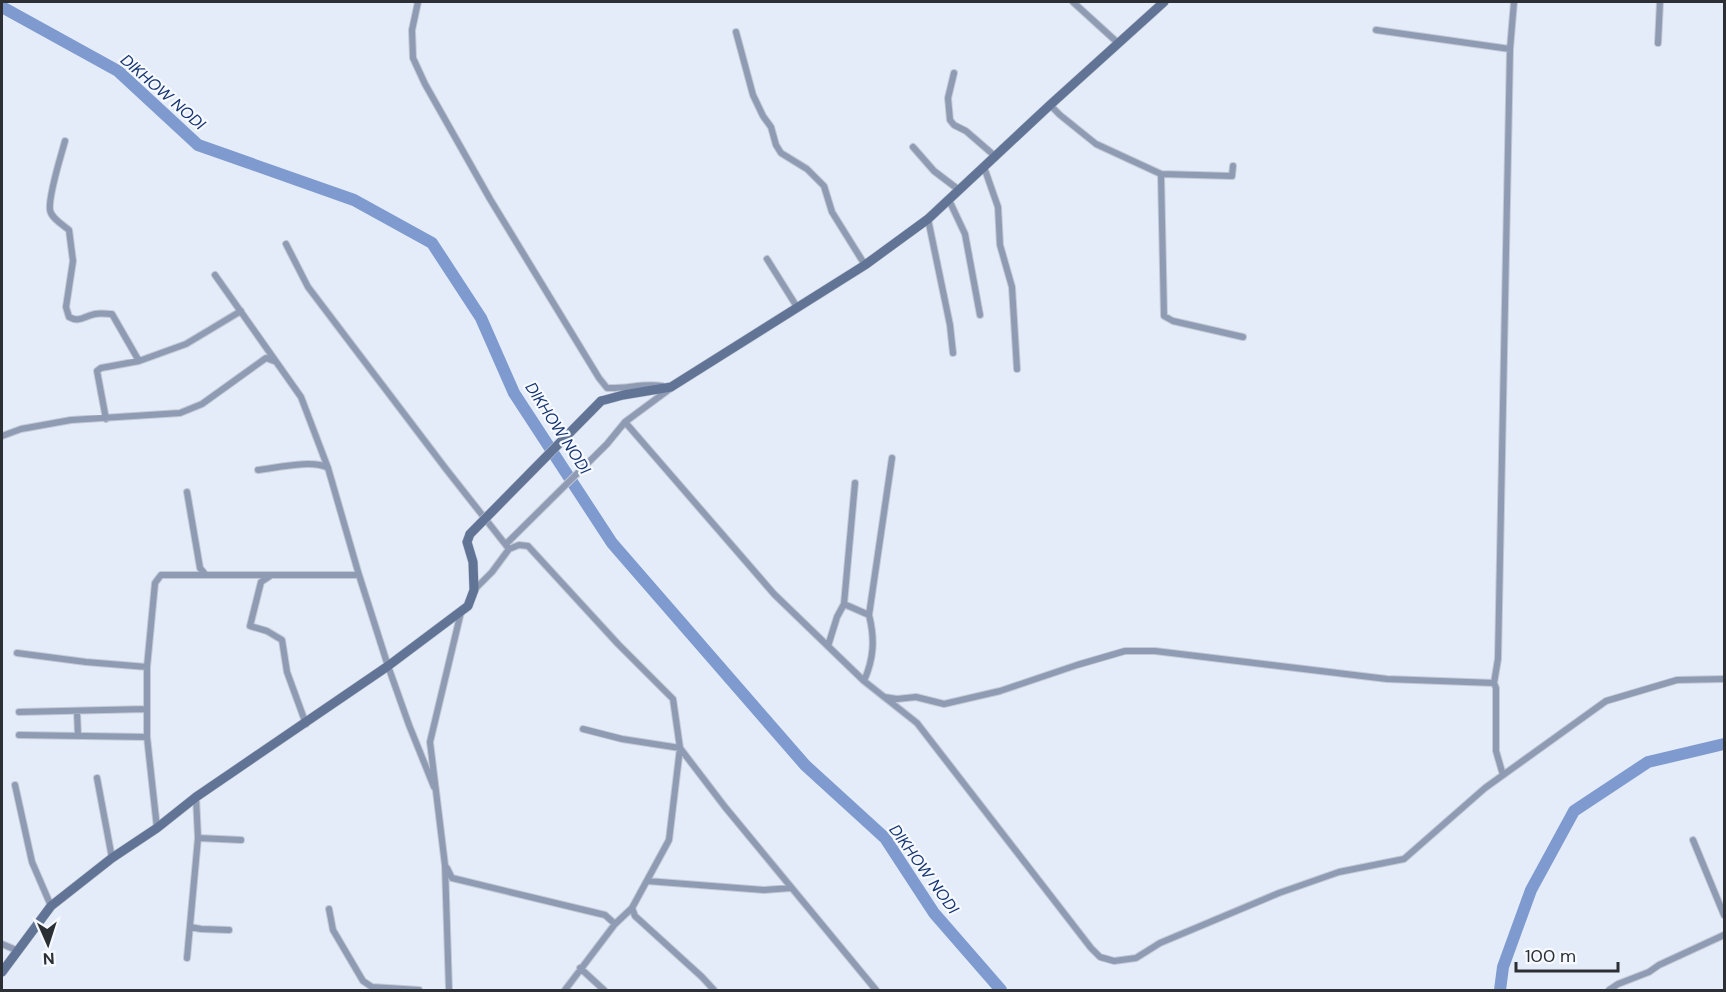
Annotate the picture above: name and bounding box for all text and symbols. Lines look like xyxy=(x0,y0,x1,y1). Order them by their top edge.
water label: DIKHOW NODI xyxy=(116,49,210,135)
water label: DIKHOW NODI xyxy=(520,378,596,478)
water label: DIKHOW NODI xyxy=(884,820,964,918)
north arrow xyxy=(18,914,78,974)
scale bar xyxy=(1516,935,1618,973)
text: 100 m xyxy=(1525,944,1576,968)
text: N xyxy=(42,948,55,969)

